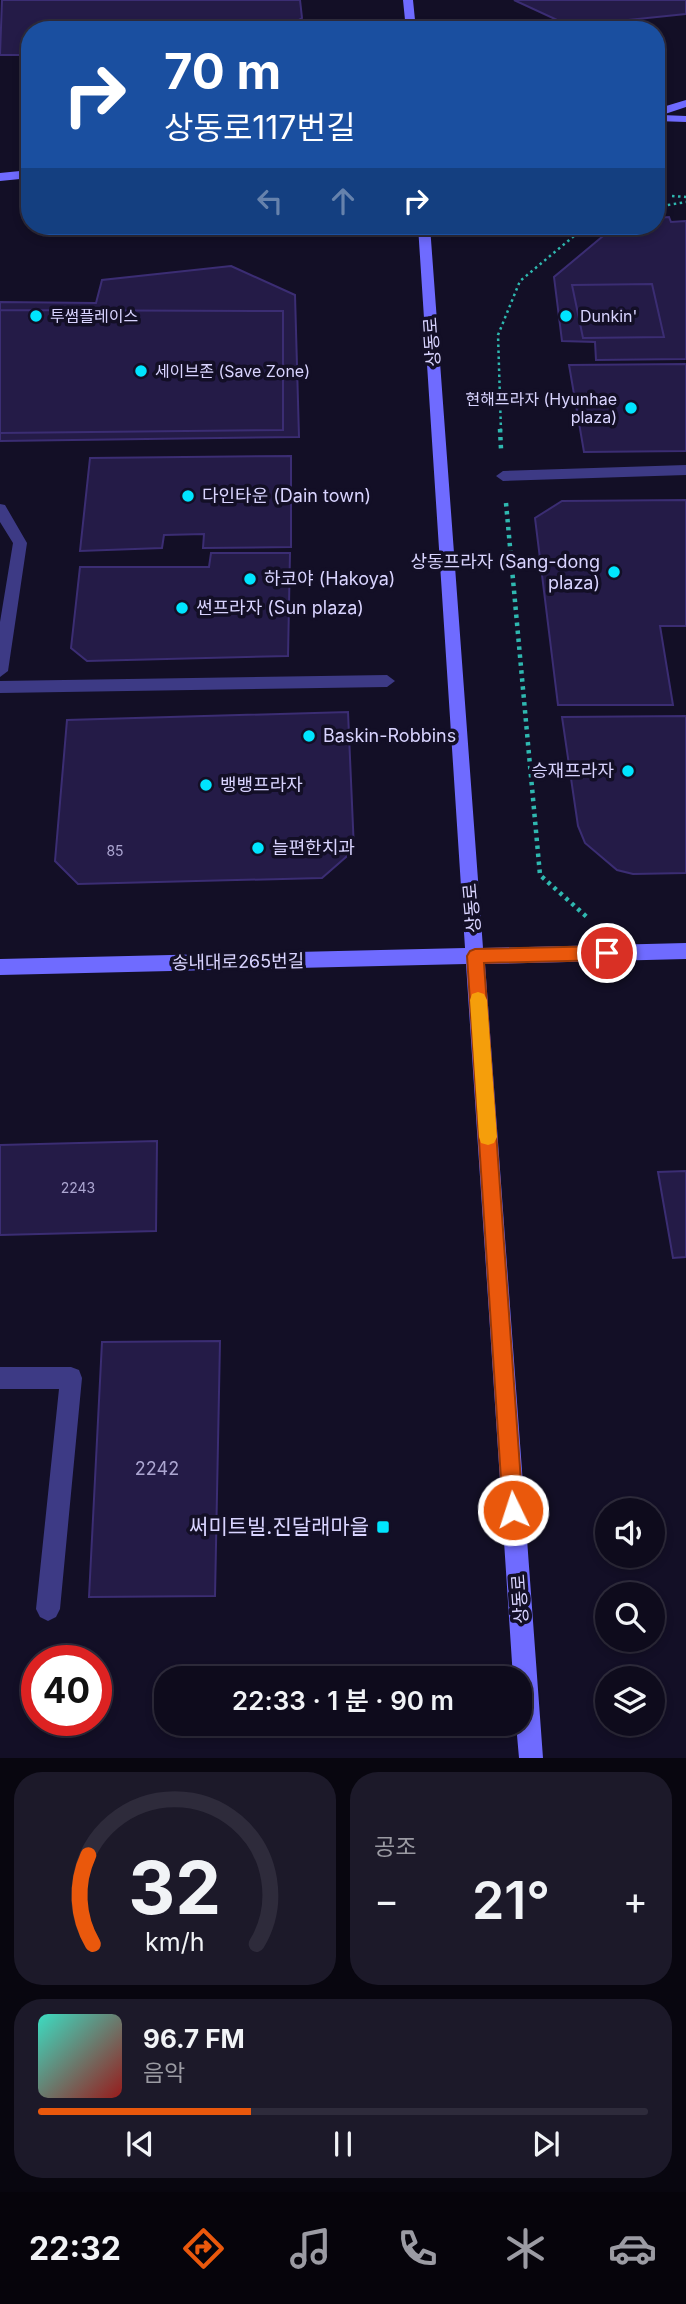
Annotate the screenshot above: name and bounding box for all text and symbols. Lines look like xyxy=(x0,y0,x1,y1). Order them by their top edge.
text: 70 m xyxy=(164,42,281,101)
icon: right xyxy=(49,49,140,140)
text: 상동로117번길 xyxy=(164,108,355,147)
icon: left xyxy=(251,182,289,220)
icon: ahead xyxy=(324,182,362,220)
icon: right xyxy=(397,182,435,220)
place label: 투썸플레이스 xyxy=(50,306,138,326)
place label: Dunkin' xyxy=(580,306,637,326)
marker: 투썸플레이스 xyxy=(28,308,44,324)
marker: Dunkin' xyxy=(558,308,574,324)
street label: 상동로 xyxy=(419,317,444,368)
place label: 세이브존 (Save Zone) xyxy=(155,361,310,381)
marker: 세이브존 (Save Zone) xyxy=(133,363,149,379)
place label: 현해프라자 (Hyunhae plaza) xyxy=(465,389,617,427)
marker: 현해프라자 (Hyunhae plaza) xyxy=(623,400,639,416)
place label: 다인타운 (Dain town) xyxy=(202,485,371,506)
marker: 다인타운 (Dain town) xyxy=(180,488,196,504)
place label: 상동프라자 (Sang-dong plaza) xyxy=(410,551,600,593)
marker: 상동프라자 (Sang-dong plaza) xyxy=(606,564,622,580)
place label: 하코야 (Hakoya) xyxy=(264,568,395,589)
marker: 하코야 (Hakoya) xyxy=(242,571,258,587)
place label: 썬프라자 (Sun plaza) xyxy=(196,597,364,618)
marker: 썬프라자 (Sun plaza) xyxy=(174,600,190,616)
place label: Baskin-Robbins xyxy=(323,725,456,746)
marker: Baskin-Robbins xyxy=(301,728,317,744)
place label: 승재프라자 xyxy=(531,760,614,781)
marker: 승재프라자 xyxy=(620,763,636,779)
place label: 뱅뱅프라자 xyxy=(220,774,303,795)
marker: 뱅뱅프라자 xyxy=(198,777,214,793)
place label: 늘편한치과 xyxy=(272,837,355,858)
marker: 늘편한치과 xyxy=(250,840,266,856)
house number: 85 xyxy=(106,842,124,859)
street label: 상동로 xyxy=(459,882,484,934)
pin xyxy=(577,923,637,983)
icon: arrive xyxy=(588,934,626,972)
street label: 송내대로265번길 xyxy=(172,950,304,973)
house number: 2243 xyxy=(61,1179,95,1196)
house number: 2242 xyxy=(135,1458,179,1479)
position arrow xyxy=(476,1473,550,1547)
map controls xyxy=(595,1498,665,1736)
button: sound xyxy=(595,1498,665,1568)
place label: 써미트빌.진달래마을 xyxy=(189,1514,369,1539)
marker: 써미트빌.진달래마을 xyxy=(375,1519,391,1535)
street label: 상동로 xyxy=(507,1574,532,1625)
button: search xyxy=(595,1582,665,1652)
speed limit sign: 40 xyxy=(21,1645,112,1736)
button: layers xyxy=(595,1666,665,1736)
text: 22:33 · 1 분 · 90 m xyxy=(232,1685,454,1716)
text: 공조 xyxy=(374,1833,416,1861)
text: 32 xyxy=(129,1844,221,1933)
text: 21° xyxy=(472,1869,550,1932)
text: − xyxy=(374,1877,399,1923)
text: + xyxy=(623,1877,648,1923)
text: km/h xyxy=(145,1927,205,1957)
text: 96.7 FM xyxy=(143,2023,245,2054)
text: 음악 xyxy=(143,2059,185,2087)
icon: previous xyxy=(121,2125,159,2163)
icon: pause xyxy=(324,2125,362,2163)
icon: next xyxy=(527,2125,565,2163)
icon: directions xyxy=(179,2224,228,2273)
icon: music xyxy=(286,2224,335,2273)
icon: phone xyxy=(393,2224,442,2273)
icon: climate xyxy=(501,2224,550,2273)
icon: car xyxy=(608,2224,657,2273)
text: 22:32 xyxy=(29,2229,121,2268)

